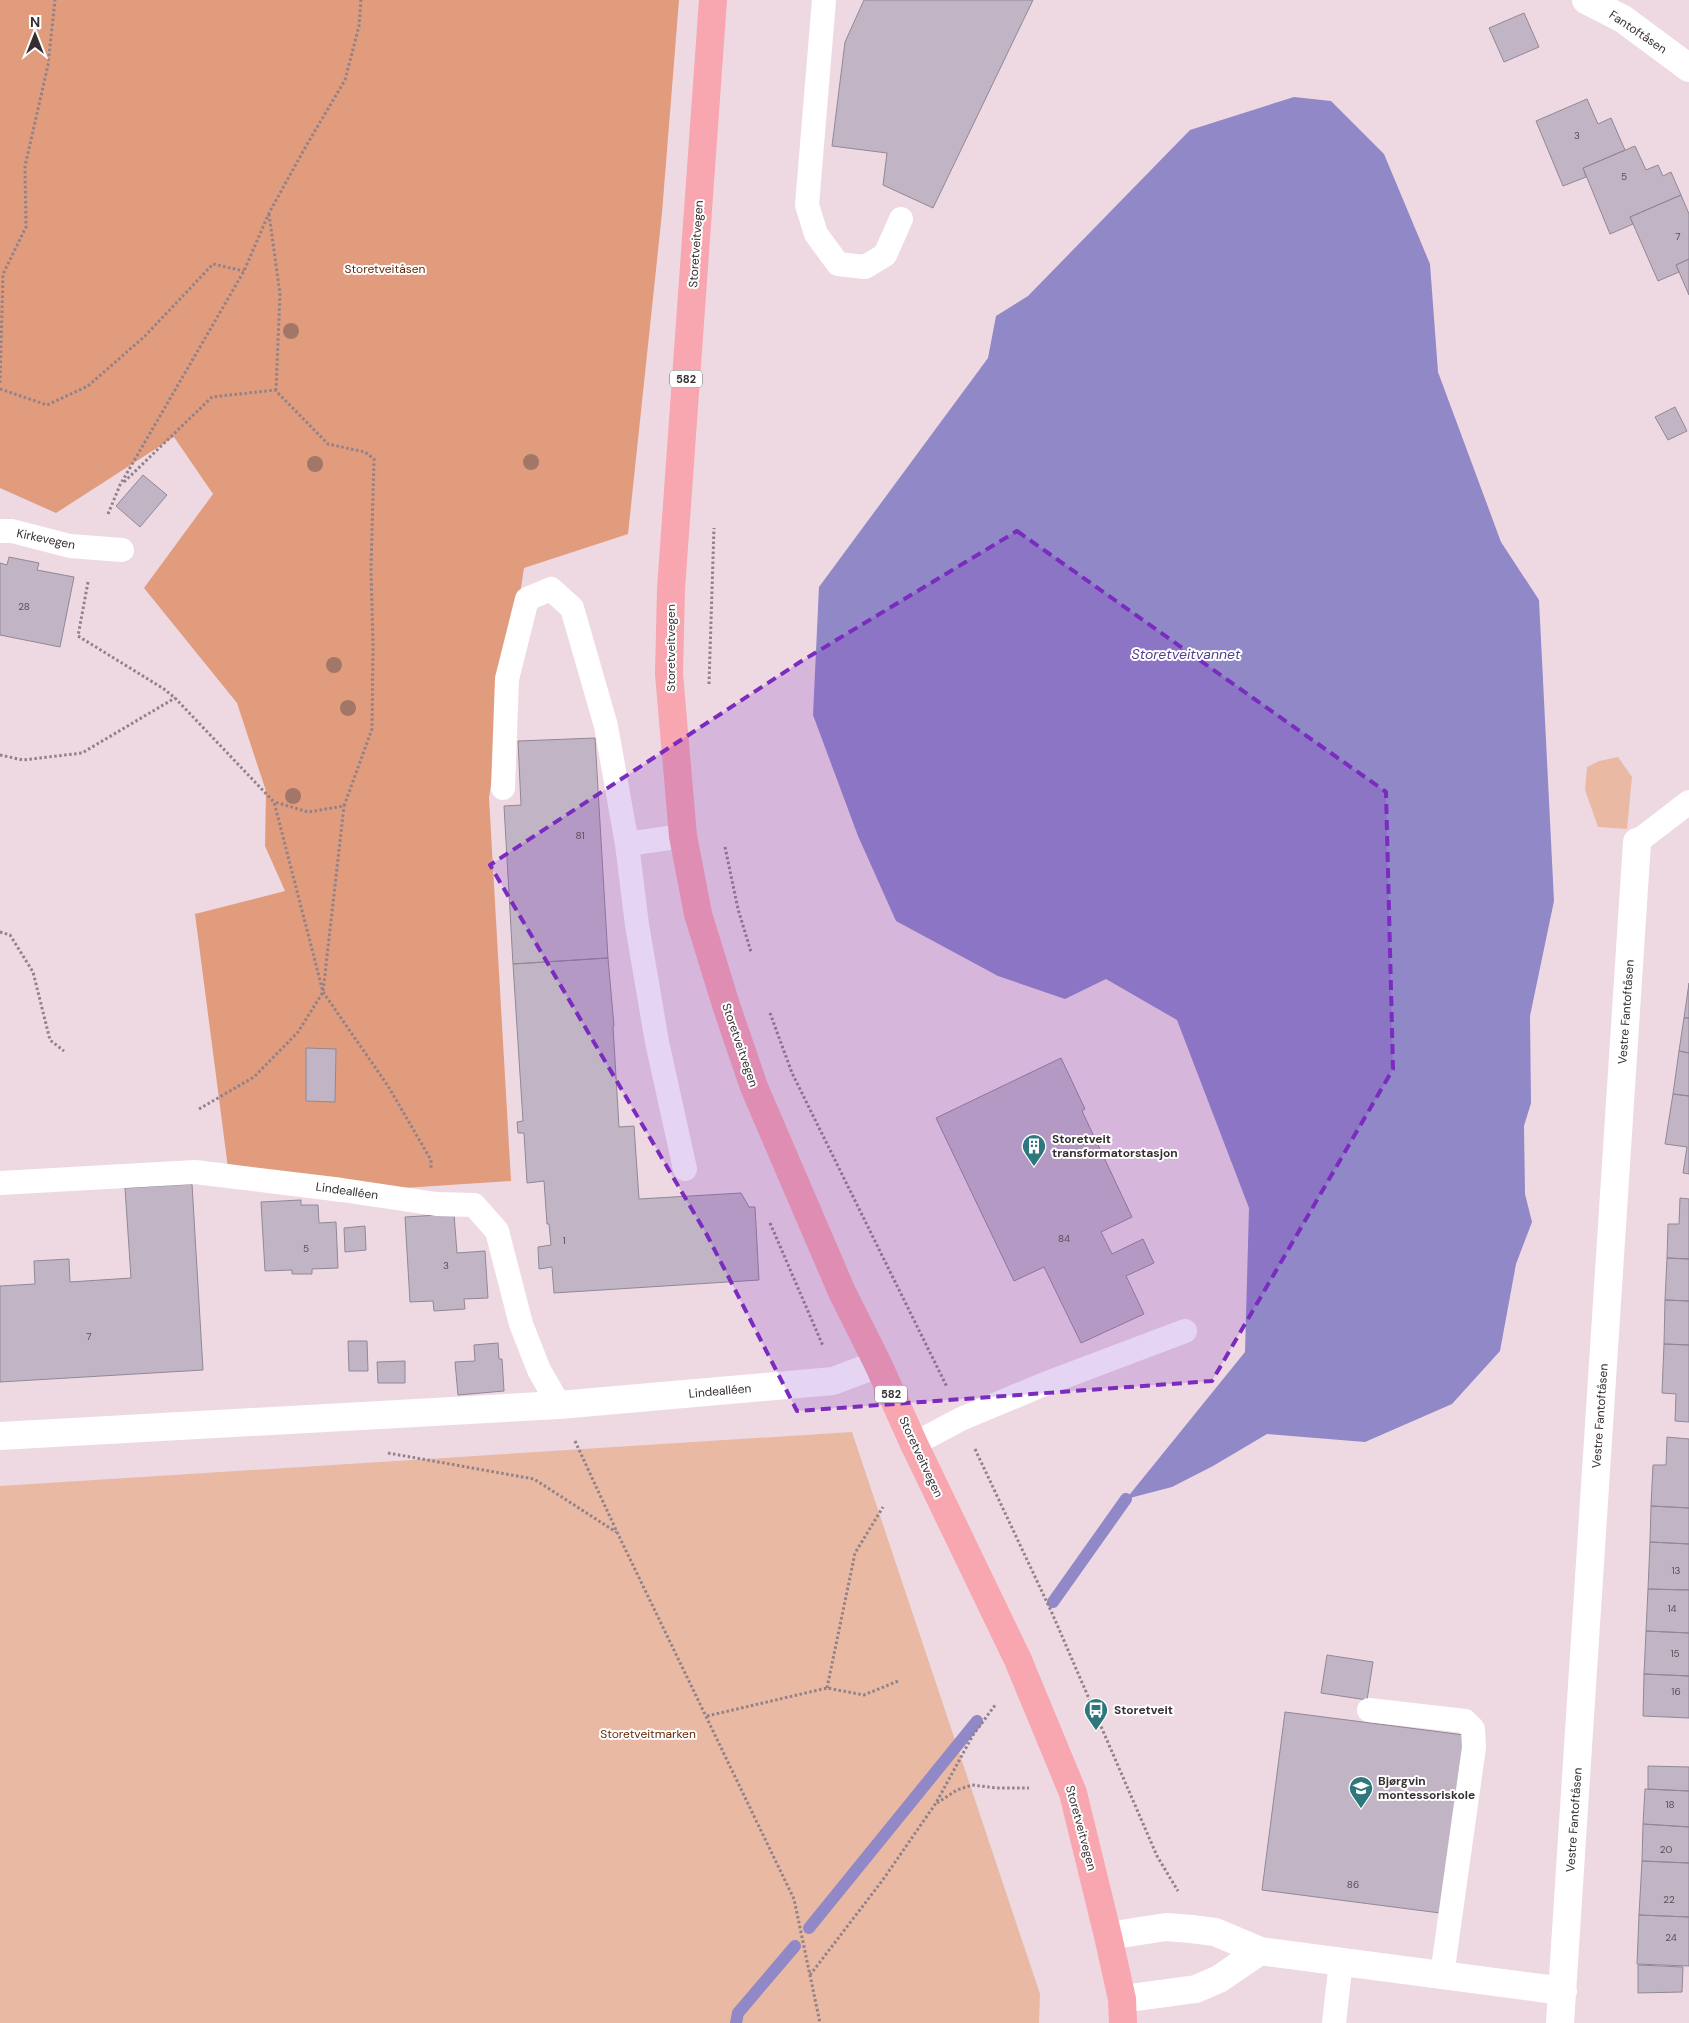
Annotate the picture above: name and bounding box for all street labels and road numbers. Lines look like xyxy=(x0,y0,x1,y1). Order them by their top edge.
street label: Fantoftåsen xyxy=(1606,7,1670,57)
street label: Storetveitvegen xyxy=(685,200,707,288)
road number: 582 xyxy=(670,370,702,388)
street label: Kirkevegen xyxy=(15,525,77,553)
street label: Storetveitvegen xyxy=(663,604,679,692)
street label: Vestre Fantoftåsen xyxy=(1614,959,1638,1065)
street label: Storetveitvegen xyxy=(718,1001,762,1089)
street label: Lindealléen xyxy=(315,1179,379,1203)
street label: Vestre Fantoftåsen xyxy=(1588,1363,1612,1469)
street label: Lindealléen xyxy=(688,1380,752,1402)
road number: 582 xyxy=(875,1386,907,1402)
street label: Storetveitvegen xyxy=(895,1414,947,1500)
street label: Vestre Fantoftåsen xyxy=(1562,1767,1586,1873)
street label: Storetveitvegen xyxy=(1062,1784,1100,1872)

